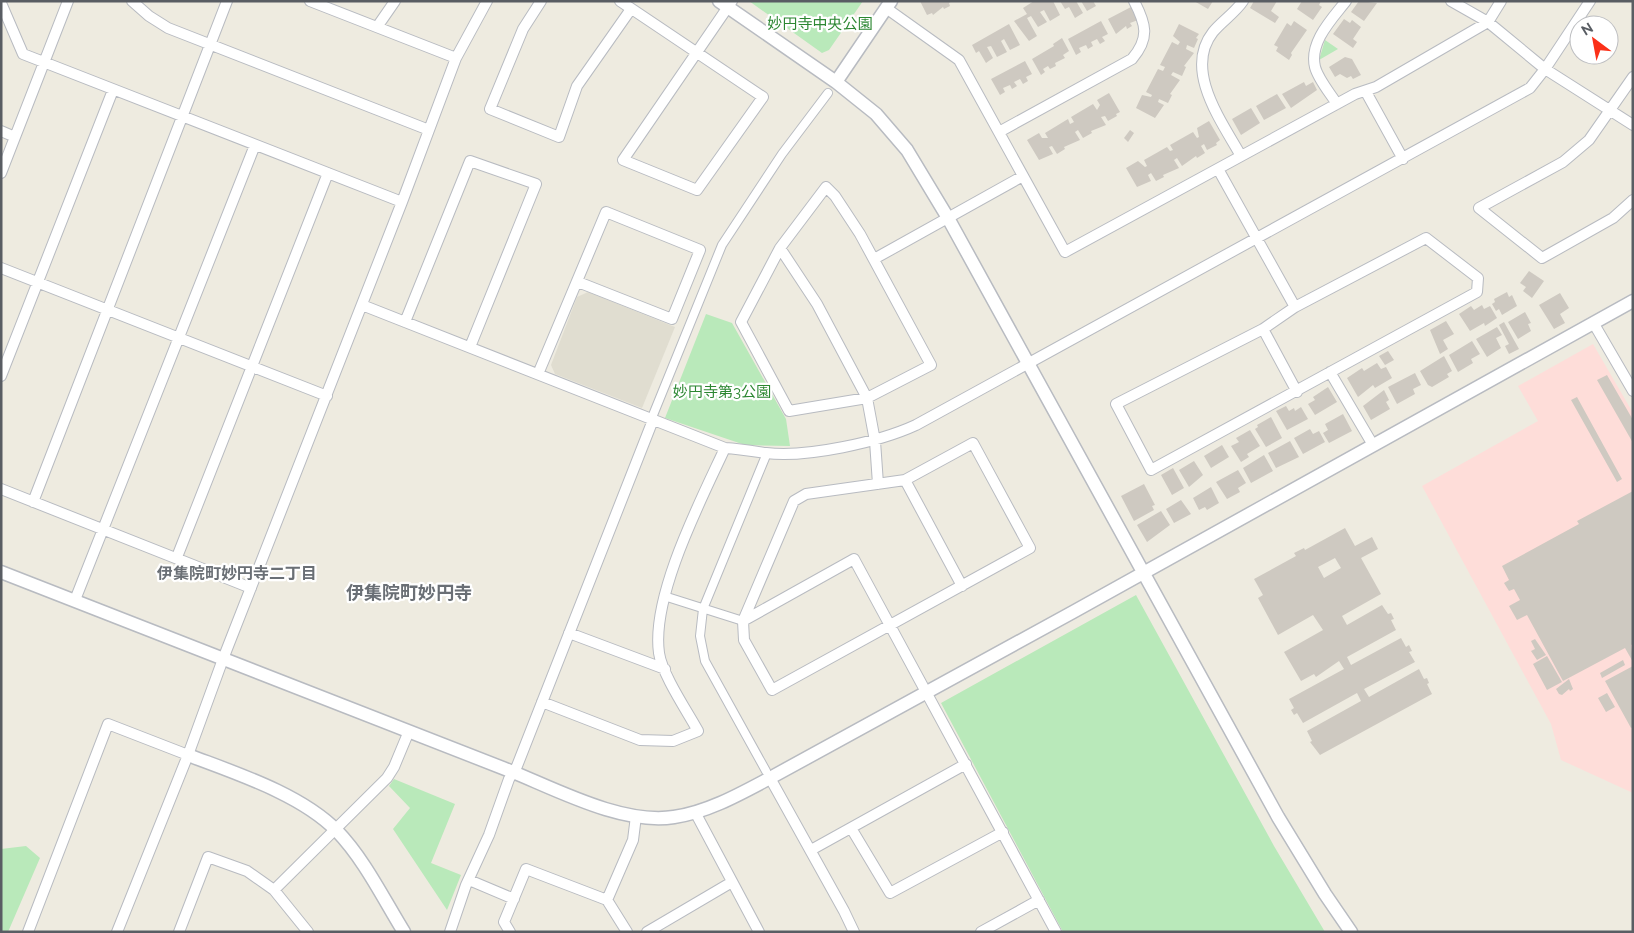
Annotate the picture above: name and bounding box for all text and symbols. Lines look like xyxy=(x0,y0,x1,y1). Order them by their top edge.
park label: 妙円寺中央公園 xyxy=(767,15,873,33)
north arrow xyxy=(1569,15,1619,65)
text: N xyxy=(1578,19,1596,39)
park label: 妙円寺第3公園 xyxy=(673,383,771,401)
district label: 伊集院町妙円寺二丁目 xyxy=(156,564,317,583)
district label: 伊集院町妙円寺 xyxy=(346,582,472,603)

